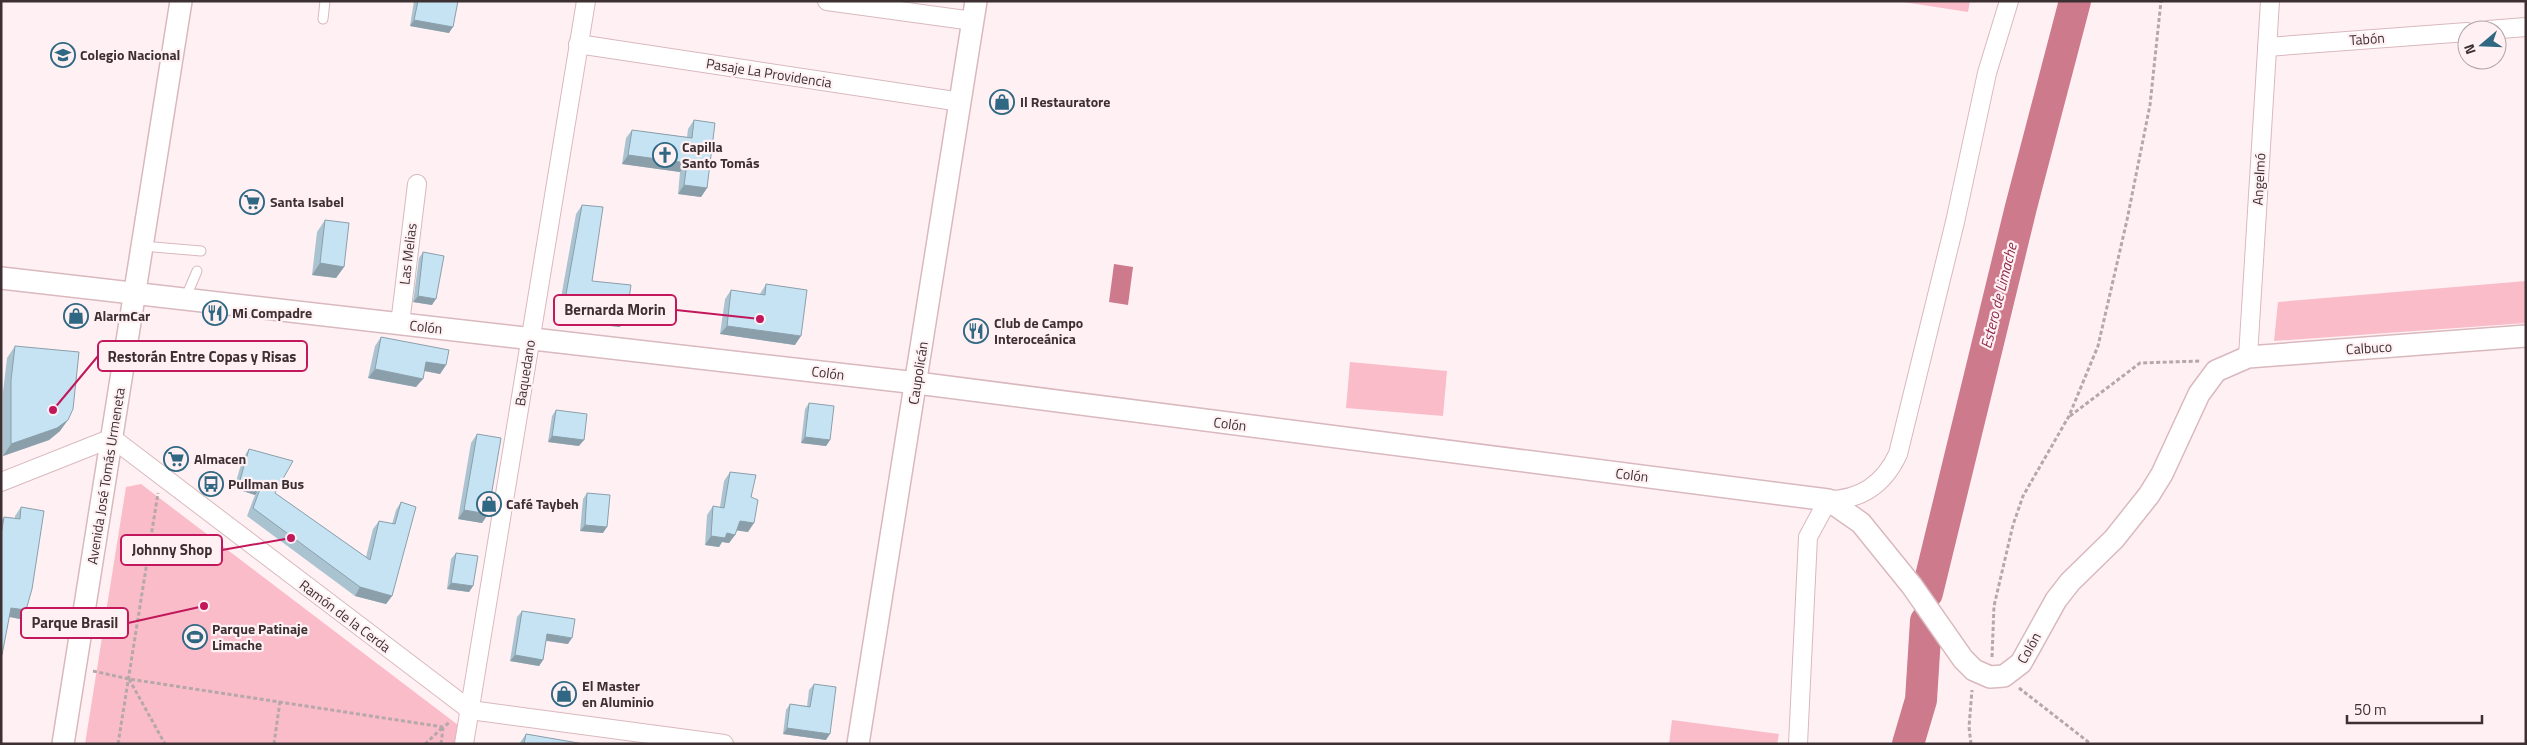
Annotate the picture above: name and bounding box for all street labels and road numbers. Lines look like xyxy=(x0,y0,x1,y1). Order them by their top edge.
street label: Tabón xyxy=(2349,27,2385,50)
street label: Pasaje La Providencia xyxy=(705,52,833,93)
street label: Angelmó xyxy=(2247,152,2270,206)
street label: Las Melias xyxy=(393,222,422,286)
street label: Colón xyxy=(408,314,444,339)
street label: Calbuco xyxy=(2345,335,2393,360)
street label: Baquedano xyxy=(509,338,540,408)
street label: Caupolicán xyxy=(902,340,933,406)
street label: Colón xyxy=(810,360,846,385)
street label: Avenida José Tomás Urmeneta xyxy=(81,386,130,566)
street label: Colón xyxy=(1212,411,1248,436)
street label: Colón xyxy=(1614,462,1650,487)
street label: Ramón de la Cerda xyxy=(295,574,395,657)
street label: Colón xyxy=(2011,628,2046,667)

